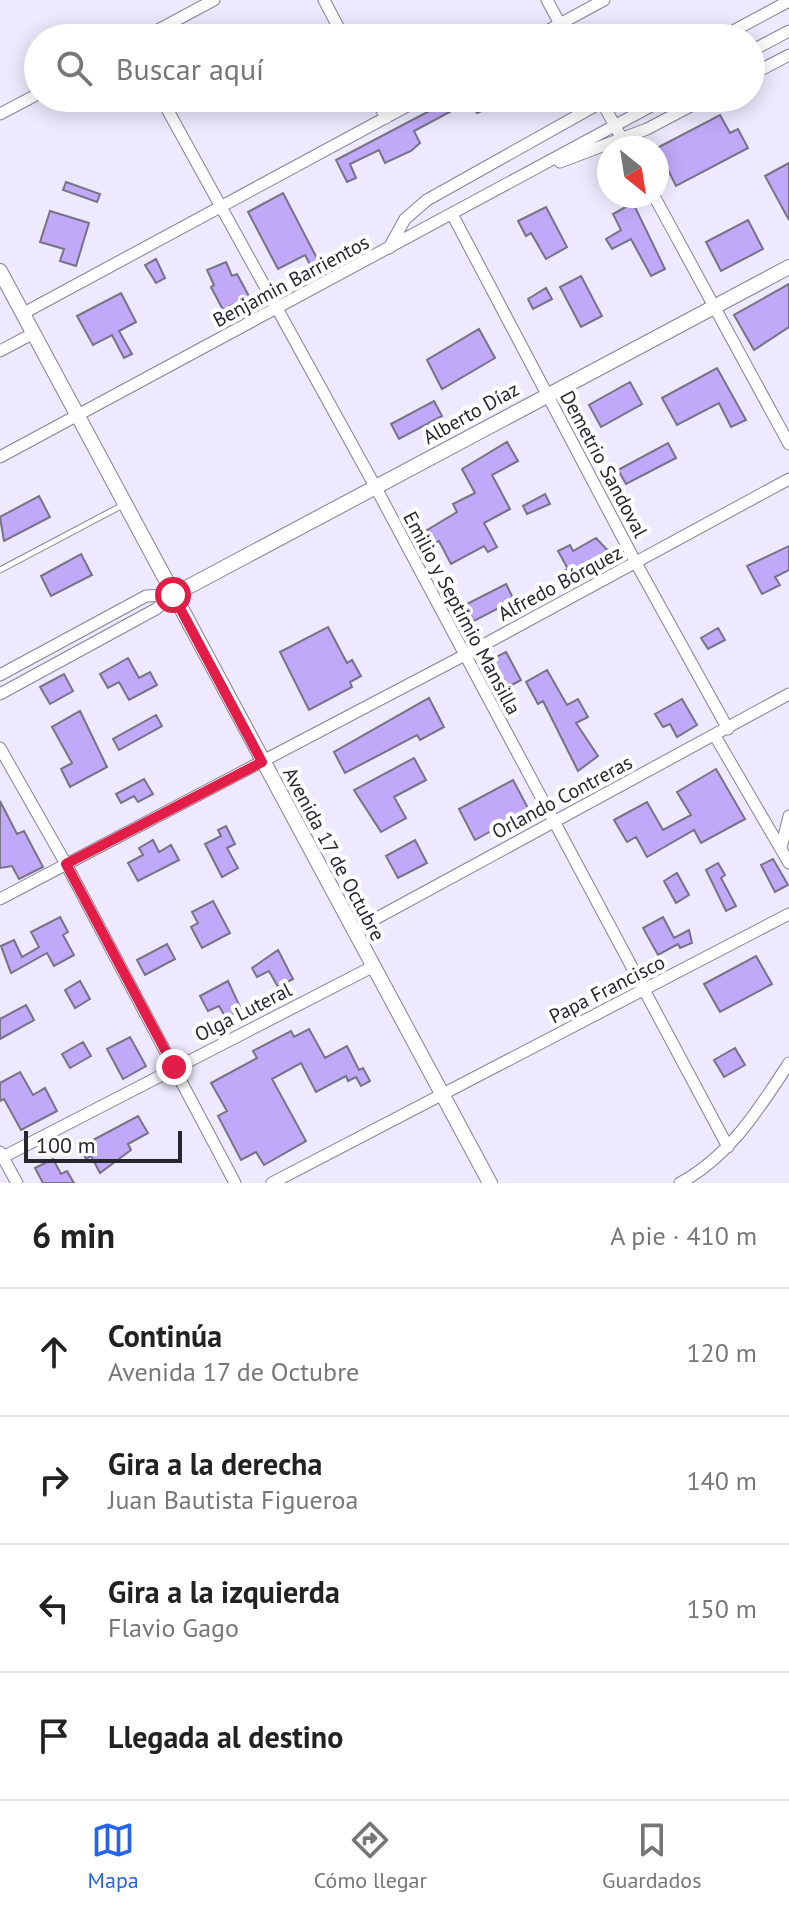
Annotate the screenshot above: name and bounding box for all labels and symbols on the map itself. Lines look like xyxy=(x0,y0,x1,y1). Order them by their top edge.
north arrow xyxy=(597,136,669,208)
street label: Benjamin Barrientos xyxy=(208,229,374,333)
street label: Alberto Díaz xyxy=(418,376,524,450)
street label: Demetrio Sandoval xyxy=(554,386,654,542)
street label: Emilio y Septimio Mansilla xyxy=(397,507,527,719)
street label: Alfredo Bórquez xyxy=(493,539,627,627)
route start xyxy=(155,577,191,613)
street label: Orlando Contreras xyxy=(487,749,637,845)
street label: Avenida 17 de Octubre xyxy=(277,763,391,945)
street label: Papa Francisco xyxy=(545,949,669,1029)
street label: Olga Luteral xyxy=(190,976,296,1048)
route end xyxy=(156,1049,192,1085)
scale bar xyxy=(24,1127,182,1163)

